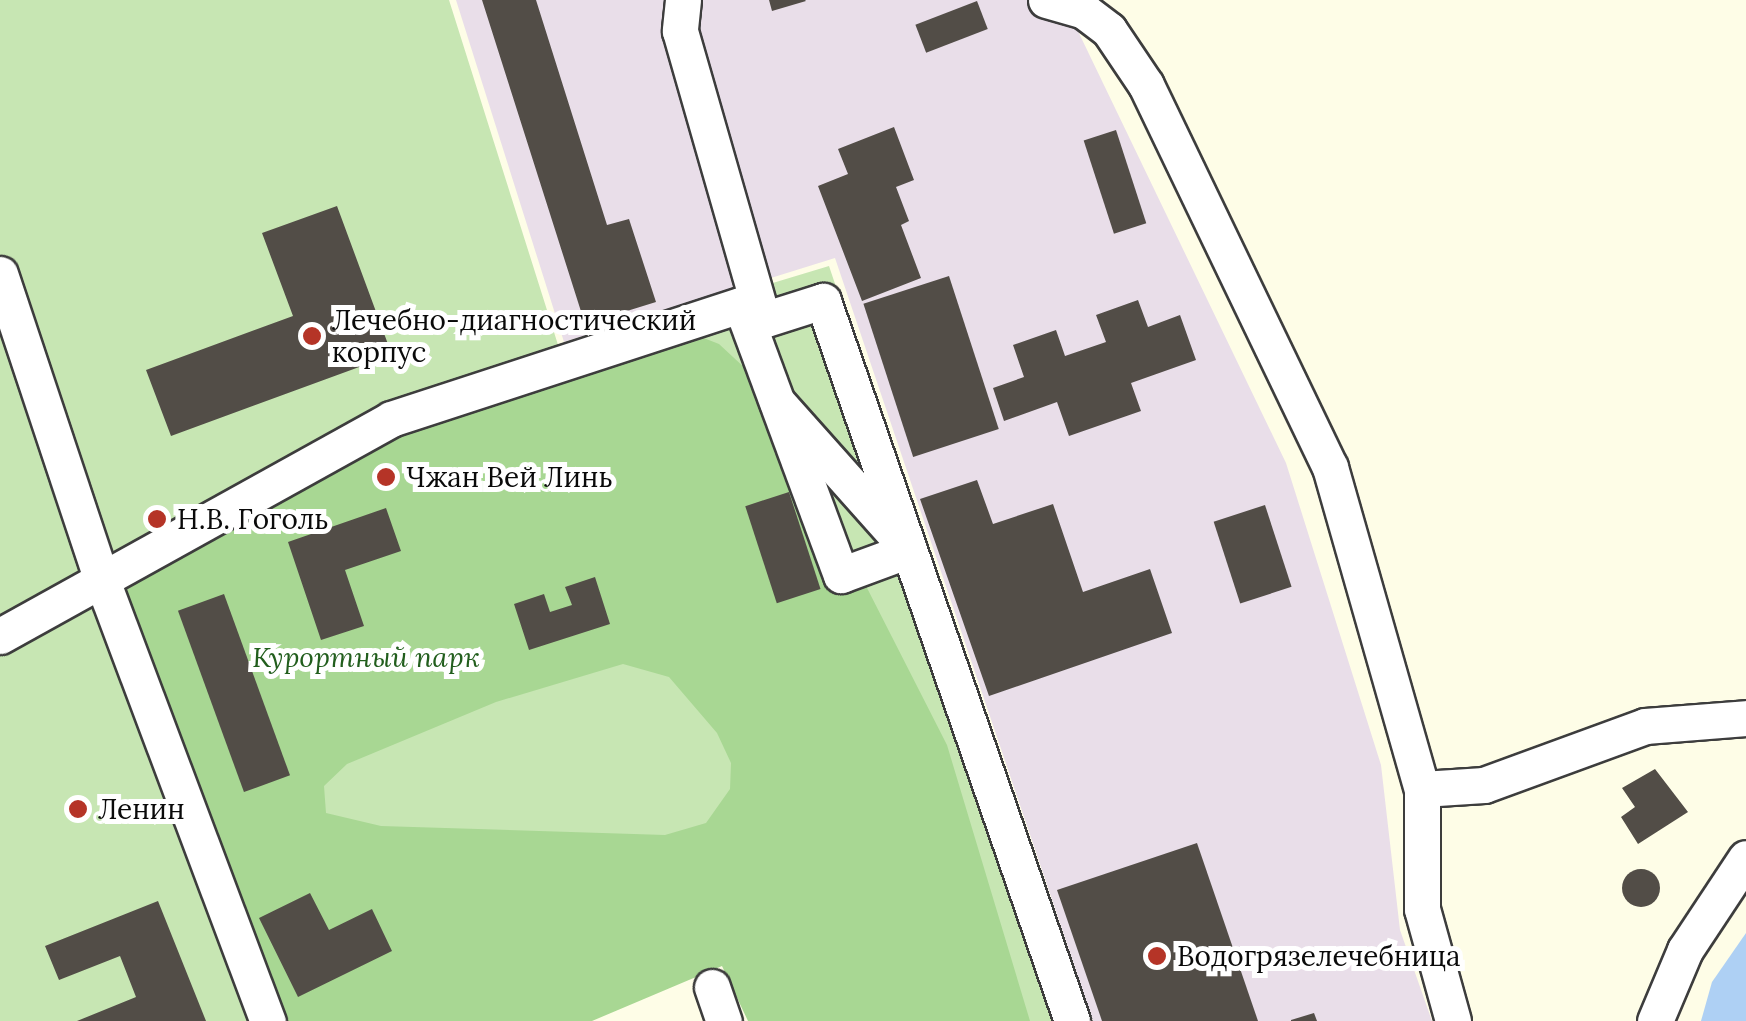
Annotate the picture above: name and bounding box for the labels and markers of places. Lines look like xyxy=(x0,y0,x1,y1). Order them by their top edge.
place label: Лечебно-диагностический корпус xyxy=(332,303,696,369)
marker: Лечебно-диагностический корпус xyxy=(301,325,323,347)
place label: Чжан Вей Линь xyxy=(406,460,613,494)
marker: Чжан Вей Линь xyxy=(375,466,397,488)
place label: Н.В. Гоголь xyxy=(177,502,329,536)
marker: Н.В. Гоголь xyxy=(146,508,168,530)
place label: Ленин xyxy=(98,792,185,826)
marker: Ленин xyxy=(67,798,89,820)
place label: Водогрязелечебница xyxy=(1177,939,1460,973)
marker: Водогрязелечебница xyxy=(1146,945,1168,967)

